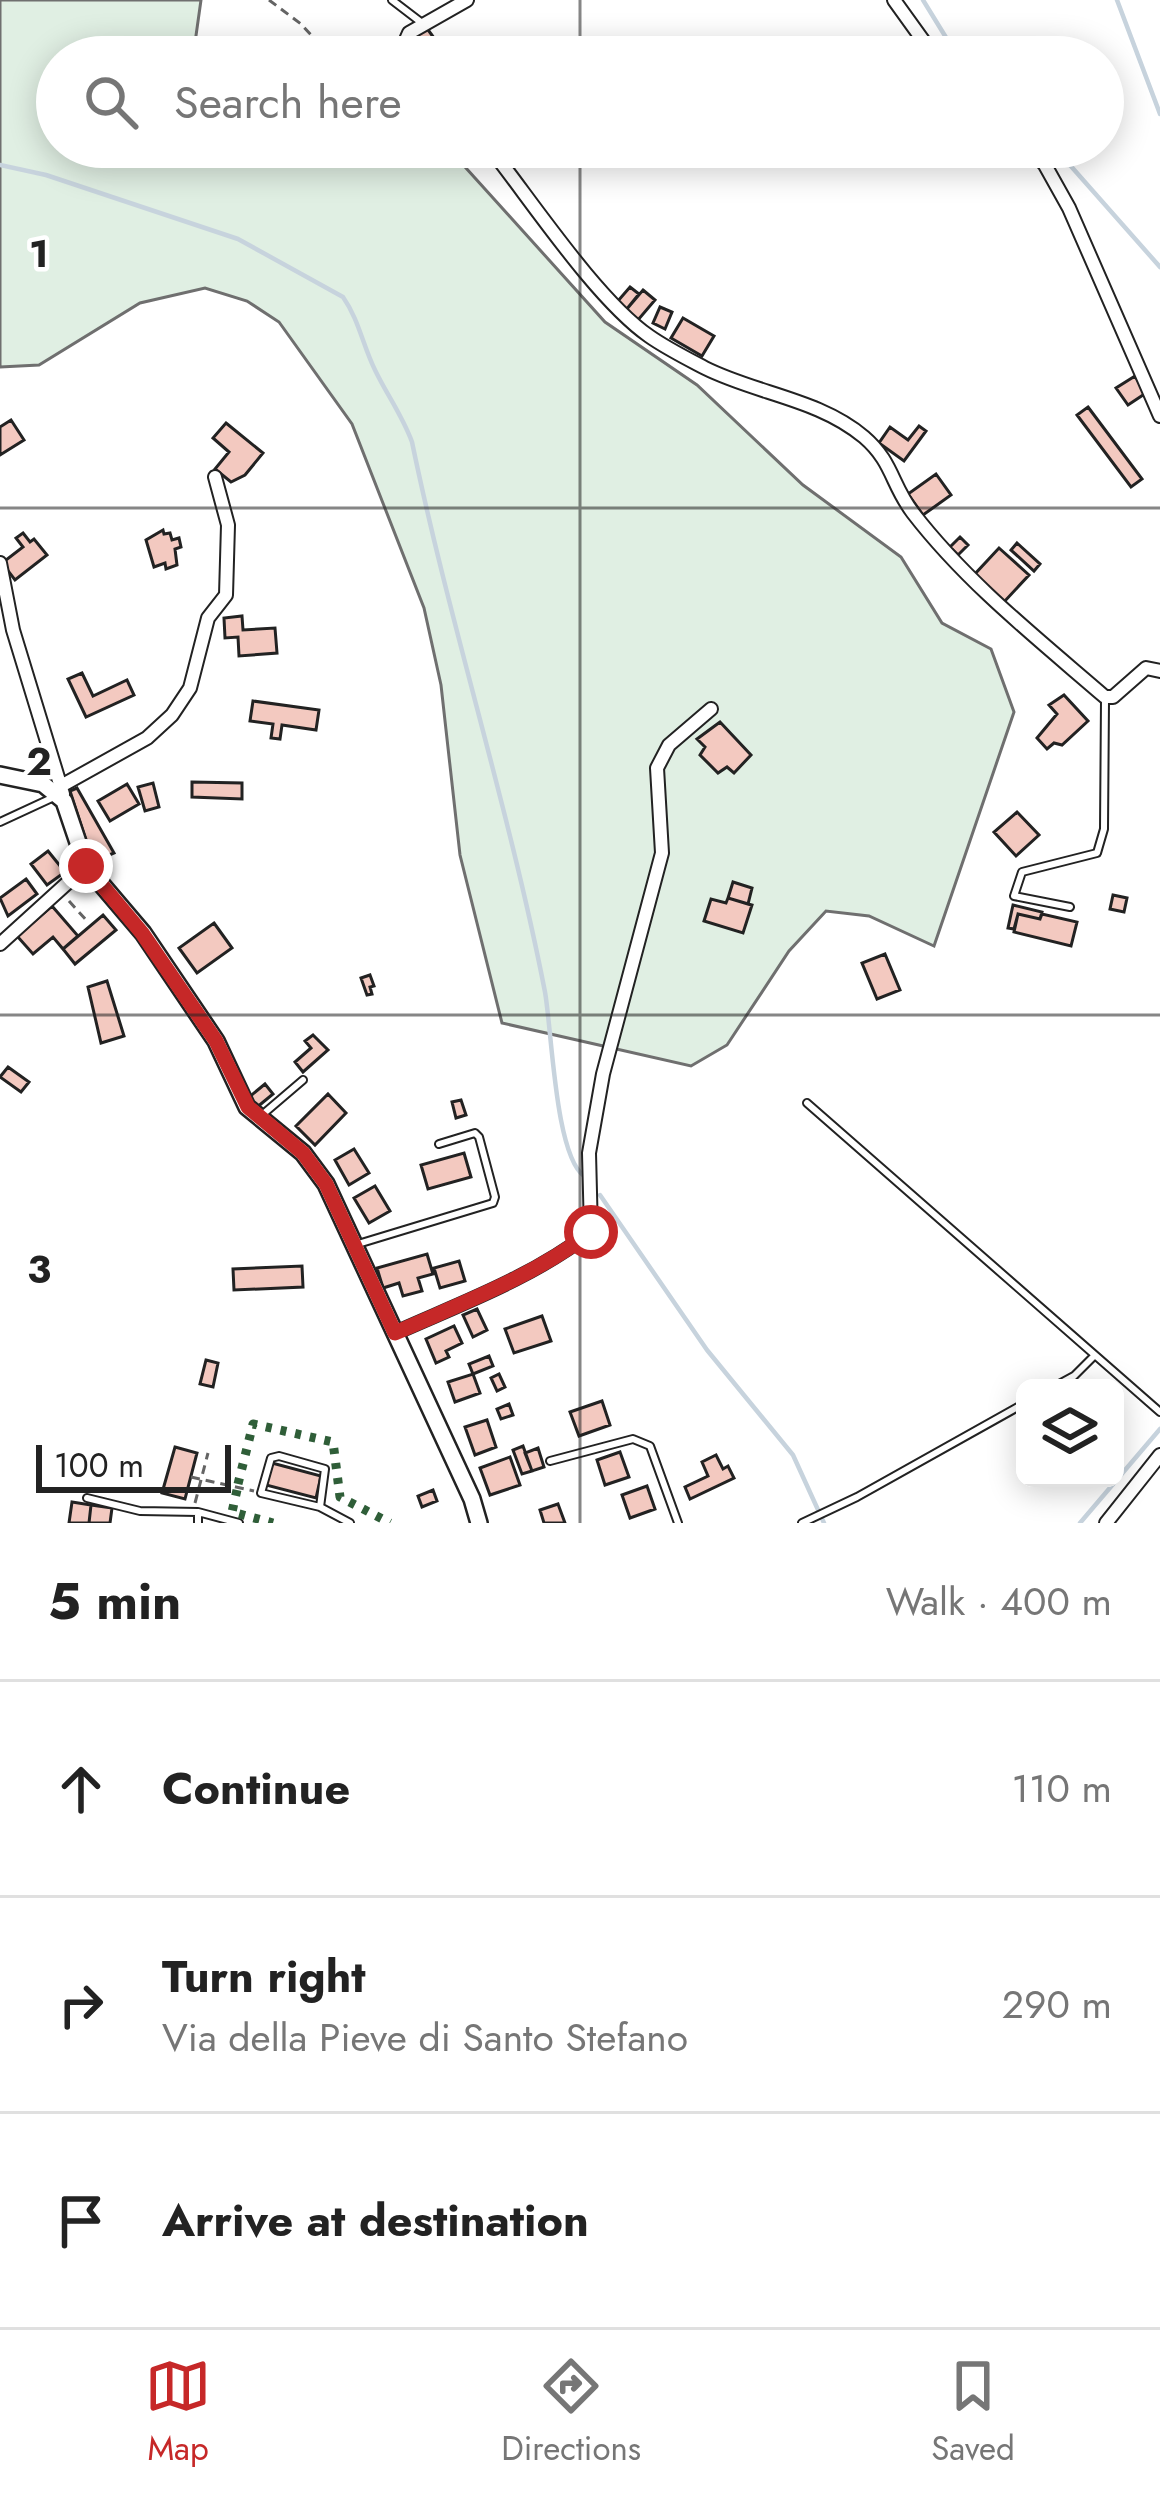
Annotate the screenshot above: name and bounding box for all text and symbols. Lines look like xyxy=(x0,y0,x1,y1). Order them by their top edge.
search box xyxy=(36,36,1124,168)
icon: search xyxy=(78,69,144,135)
text: Search here xyxy=(174,70,402,135)
text: 1 xyxy=(29,225,49,282)
text: 2 xyxy=(26,733,52,790)
route end xyxy=(59,839,113,893)
route start xyxy=(564,1205,618,1259)
text: 3 xyxy=(27,1241,51,1298)
map controls xyxy=(1016,1379,1124,1487)
button: layers xyxy=(1016,1379,1124,1487)
scale bar xyxy=(36,1439,231,1492)
text: 100 m xyxy=(54,1442,144,1489)
text: 5 min xyxy=(48,1564,181,1638)
text: Walk · 400 m xyxy=(886,1573,1112,1630)
icon: ahead xyxy=(48,1756,114,1822)
text: Continue xyxy=(162,1756,350,1821)
text: 110 m xyxy=(1011,1760,1112,1817)
text: Turn right xyxy=(162,1944,366,2009)
icon: right xyxy=(48,1972,114,2038)
text: 290 m xyxy=(1002,1976,1112,2033)
text: Via della Pieve di Santo Stefano xyxy=(162,2009,688,2066)
icon: arrive xyxy=(48,2188,114,2254)
text: Arrive at destination xyxy=(162,2188,589,2253)
tab: Map xyxy=(145,2353,211,2472)
tab: Directions xyxy=(501,2353,641,2472)
tab: Saved xyxy=(931,2353,1015,2472)

